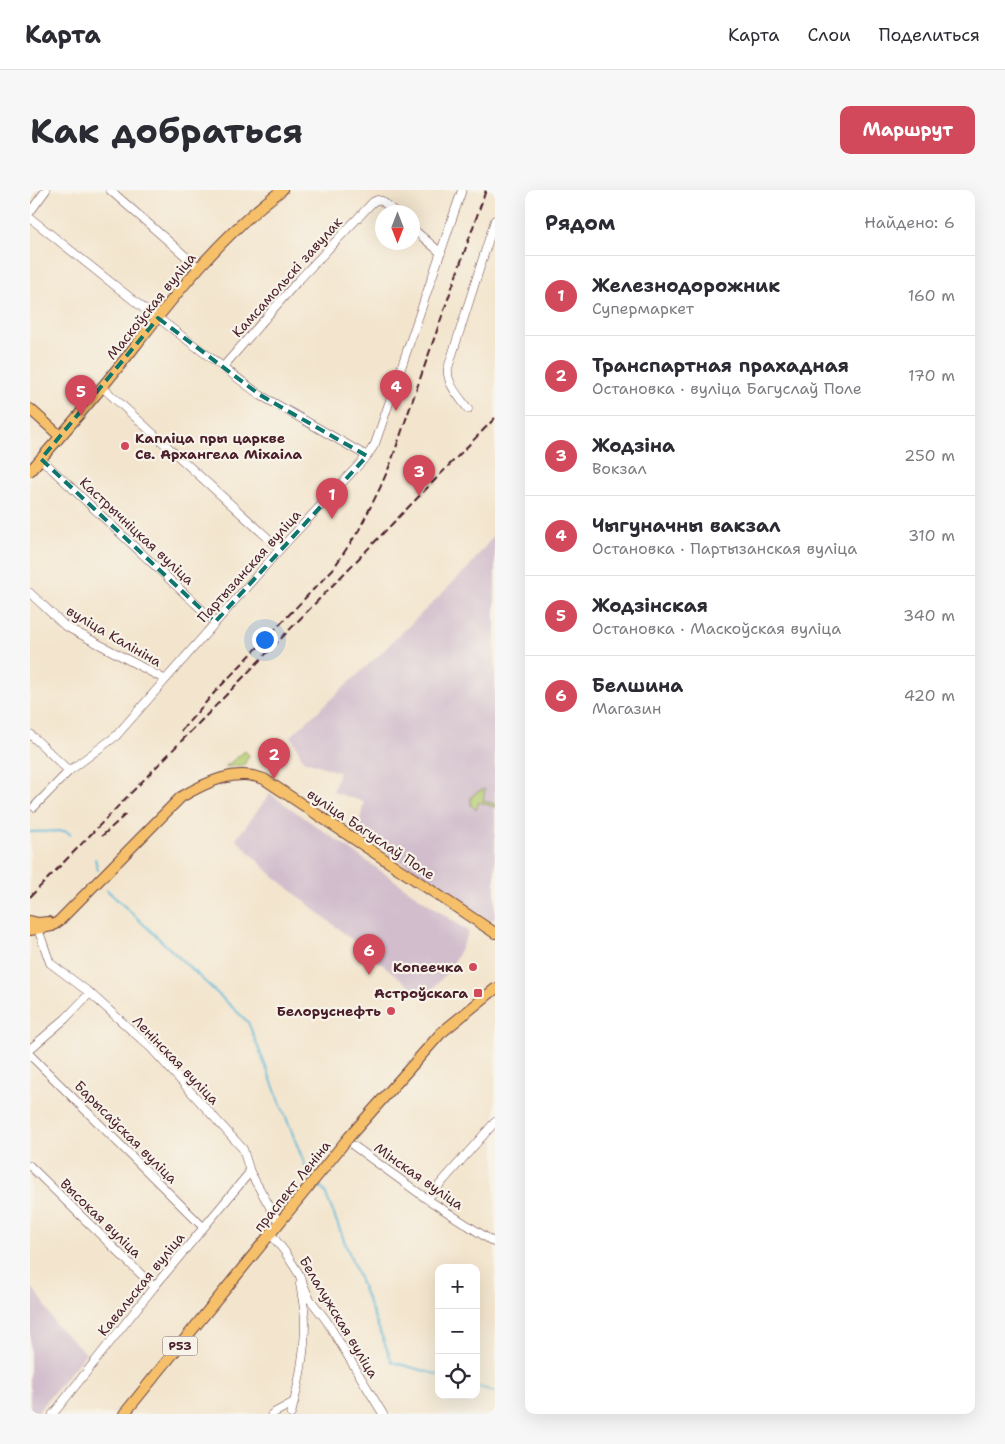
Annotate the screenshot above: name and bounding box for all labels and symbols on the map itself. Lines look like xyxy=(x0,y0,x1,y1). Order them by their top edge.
north arrow xyxy=(375,205,420,250)
street label: Камсамольскі завулак xyxy=(228,213,346,341)
street label: Маскоўская вуліца xyxy=(102,249,200,363)
pin: 4 xyxy=(380,370,412,411)
pin: 5 xyxy=(65,375,97,416)
place label: Капліца пры царкве Св. Архангела Міхаіла xyxy=(135,429,302,463)
marker: Капліца пры царкве Св. Архангела Міхаіла xyxy=(119,440,131,452)
pin: 3 xyxy=(403,455,435,496)
street label: Кастрычніцкая вуліца xyxy=(76,473,198,589)
pin: 1 xyxy=(316,478,348,519)
street label: Партызанская вуліца xyxy=(193,506,305,626)
street label: вуліца Калініна xyxy=(63,601,165,671)
your location xyxy=(252,627,278,653)
pin: 2 xyxy=(258,738,290,779)
street label: вуліца Багуслаў Поле xyxy=(304,785,438,884)
pin: 6 xyxy=(353,934,385,975)
place label: Копеечка xyxy=(393,958,463,976)
marker: Копеечка xyxy=(467,961,479,973)
place label: Астроўскага xyxy=(374,984,468,1002)
marker: Астроўскага xyxy=(472,987,484,999)
place label: Белоруснефть xyxy=(276,1002,381,1020)
marker: Белоруснефть xyxy=(385,1005,397,1017)
street label: Ленінская вуліца xyxy=(129,1012,223,1108)
street label: Барысаўская вуліца xyxy=(71,1077,182,1188)
street label: праспект Леніна xyxy=(250,1136,335,1235)
street label: Мінская вуліца xyxy=(371,1138,468,1214)
street label: Высокая вуліца xyxy=(56,1175,146,1262)
street label: Кавальская вуліца xyxy=(94,1228,188,1339)
street label: Белалужская вуліца xyxy=(295,1253,383,1381)
road number: Р53 xyxy=(162,1336,198,1356)

